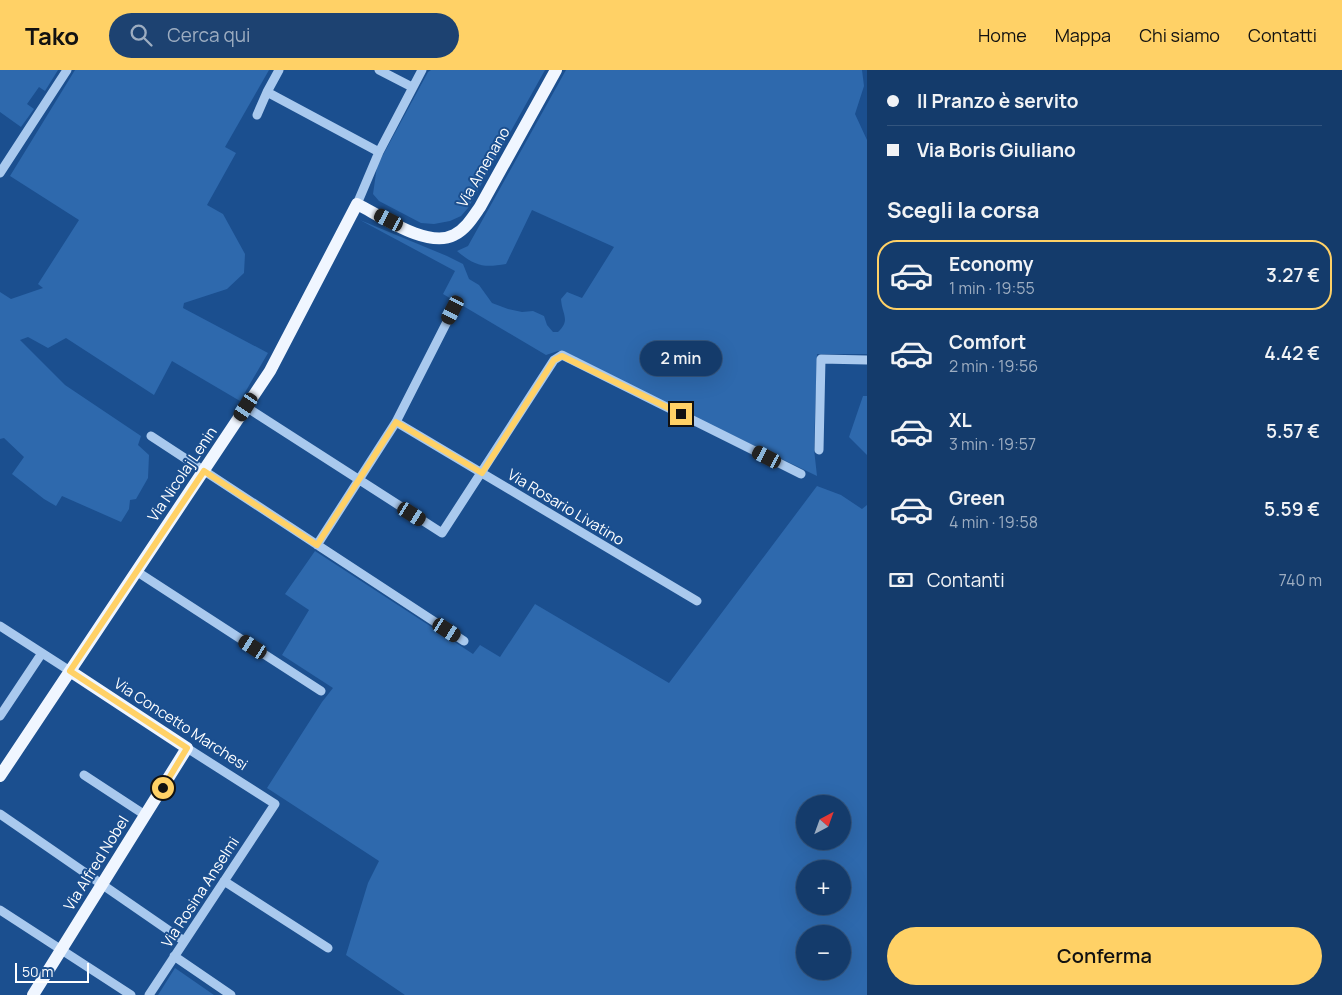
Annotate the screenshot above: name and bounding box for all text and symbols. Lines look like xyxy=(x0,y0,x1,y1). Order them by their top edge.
search box xyxy=(109,13,459,58)
text: Tako xyxy=(25,19,79,52)
icon: search xyxy=(127,21,155,49)
text: Cerca qui xyxy=(167,22,250,48)
text: Home xyxy=(978,23,1027,47)
text: Mappa xyxy=(1055,23,1111,47)
text: Chi siamo xyxy=(1139,23,1220,47)
text: Contatti xyxy=(1248,23,1317,47)
text: Il Pranzo è servito xyxy=(917,88,1079,114)
street label: Via Amenano xyxy=(452,123,514,211)
text: Via Boris Giuliano xyxy=(917,137,1076,163)
text: Scegli la corsa xyxy=(887,195,1039,225)
car xyxy=(372,207,405,233)
text: Economy xyxy=(949,251,1033,277)
icon: car xyxy=(889,253,934,298)
text: 3.27 € xyxy=(1266,262,1320,288)
text: 1 min · 19:55 xyxy=(949,277,1035,299)
car xyxy=(439,293,466,327)
text: Comfort xyxy=(949,329,1026,355)
icon: car xyxy=(889,331,934,376)
text: 4.42 € xyxy=(1264,340,1320,366)
callout: 2 min xyxy=(640,342,722,376)
text: 2 min xyxy=(661,347,701,369)
text: 2 min · 19:56 xyxy=(949,355,1038,377)
car xyxy=(231,390,260,424)
route end xyxy=(670,403,692,425)
text: XL xyxy=(949,407,972,433)
icon: car xyxy=(889,409,934,454)
text: 5.57 € xyxy=(1266,418,1320,444)
street label: Via Nicolaj Lenin xyxy=(142,422,222,526)
text: 3 min · 19:57 xyxy=(949,433,1036,455)
car xyxy=(750,444,783,470)
street label: Via Rosario Livatino xyxy=(504,464,628,550)
text: Green xyxy=(949,485,1005,511)
icon: car xyxy=(889,487,934,532)
text: 5.59 € xyxy=(1264,496,1320,522)
car xyxy=(395,500,428,528)
text: 4 min · 19:58 xyxy=(949,511,1038,533)
icon: cash xyxy=(887,566,915,594)
text: Contanti xyxy=(927,567,1005,593)
text: 740 m xyxy=(1279,569,1322,591)
car xyxy=(430,616,463,644)
car xyxy=(236,633,269,661)
street label: Via Concetto Marchesi xyxy=(110,673,252,775)
route start xyxy=(152,777,174,799)
north arrow xyxy=(796,795,851,850)
map controls xyxy=(796,795,851,980)
street label: Via Alfred Nobel xyxy=(58,812,134,914)
street label: Via Rosina Anselmi xyxy=(156,833,244,951)
button: + xyxy=(796,860,851,915)
button: − xyxy=(796,925,851,980)
button: Conferma xyxy=(887,927,1322,985)
scale bar xyxy=(15,960,89,983)
text: 50 m xyxy=(22,962,53,981)

